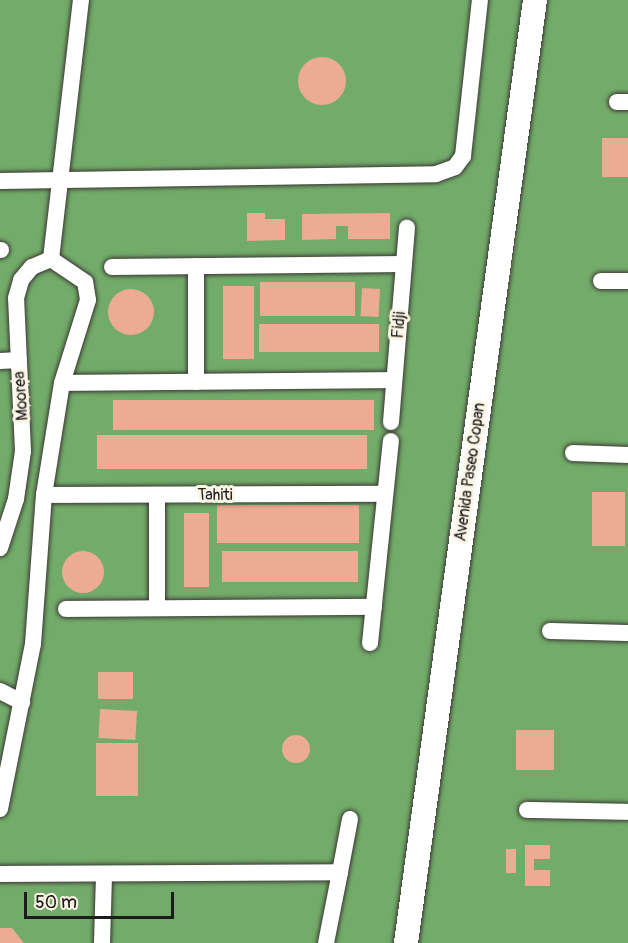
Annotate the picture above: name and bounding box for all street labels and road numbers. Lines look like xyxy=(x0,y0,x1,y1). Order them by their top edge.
street label: Fidji xyxy=(388,311,410,339)
street label: Moorea xyxy=(10,371,32,421)
street label: Avenida Paseo Copan xyxy=(451,401,489,543)
street label: Tahiti xyxy=(197,485,233,505)

